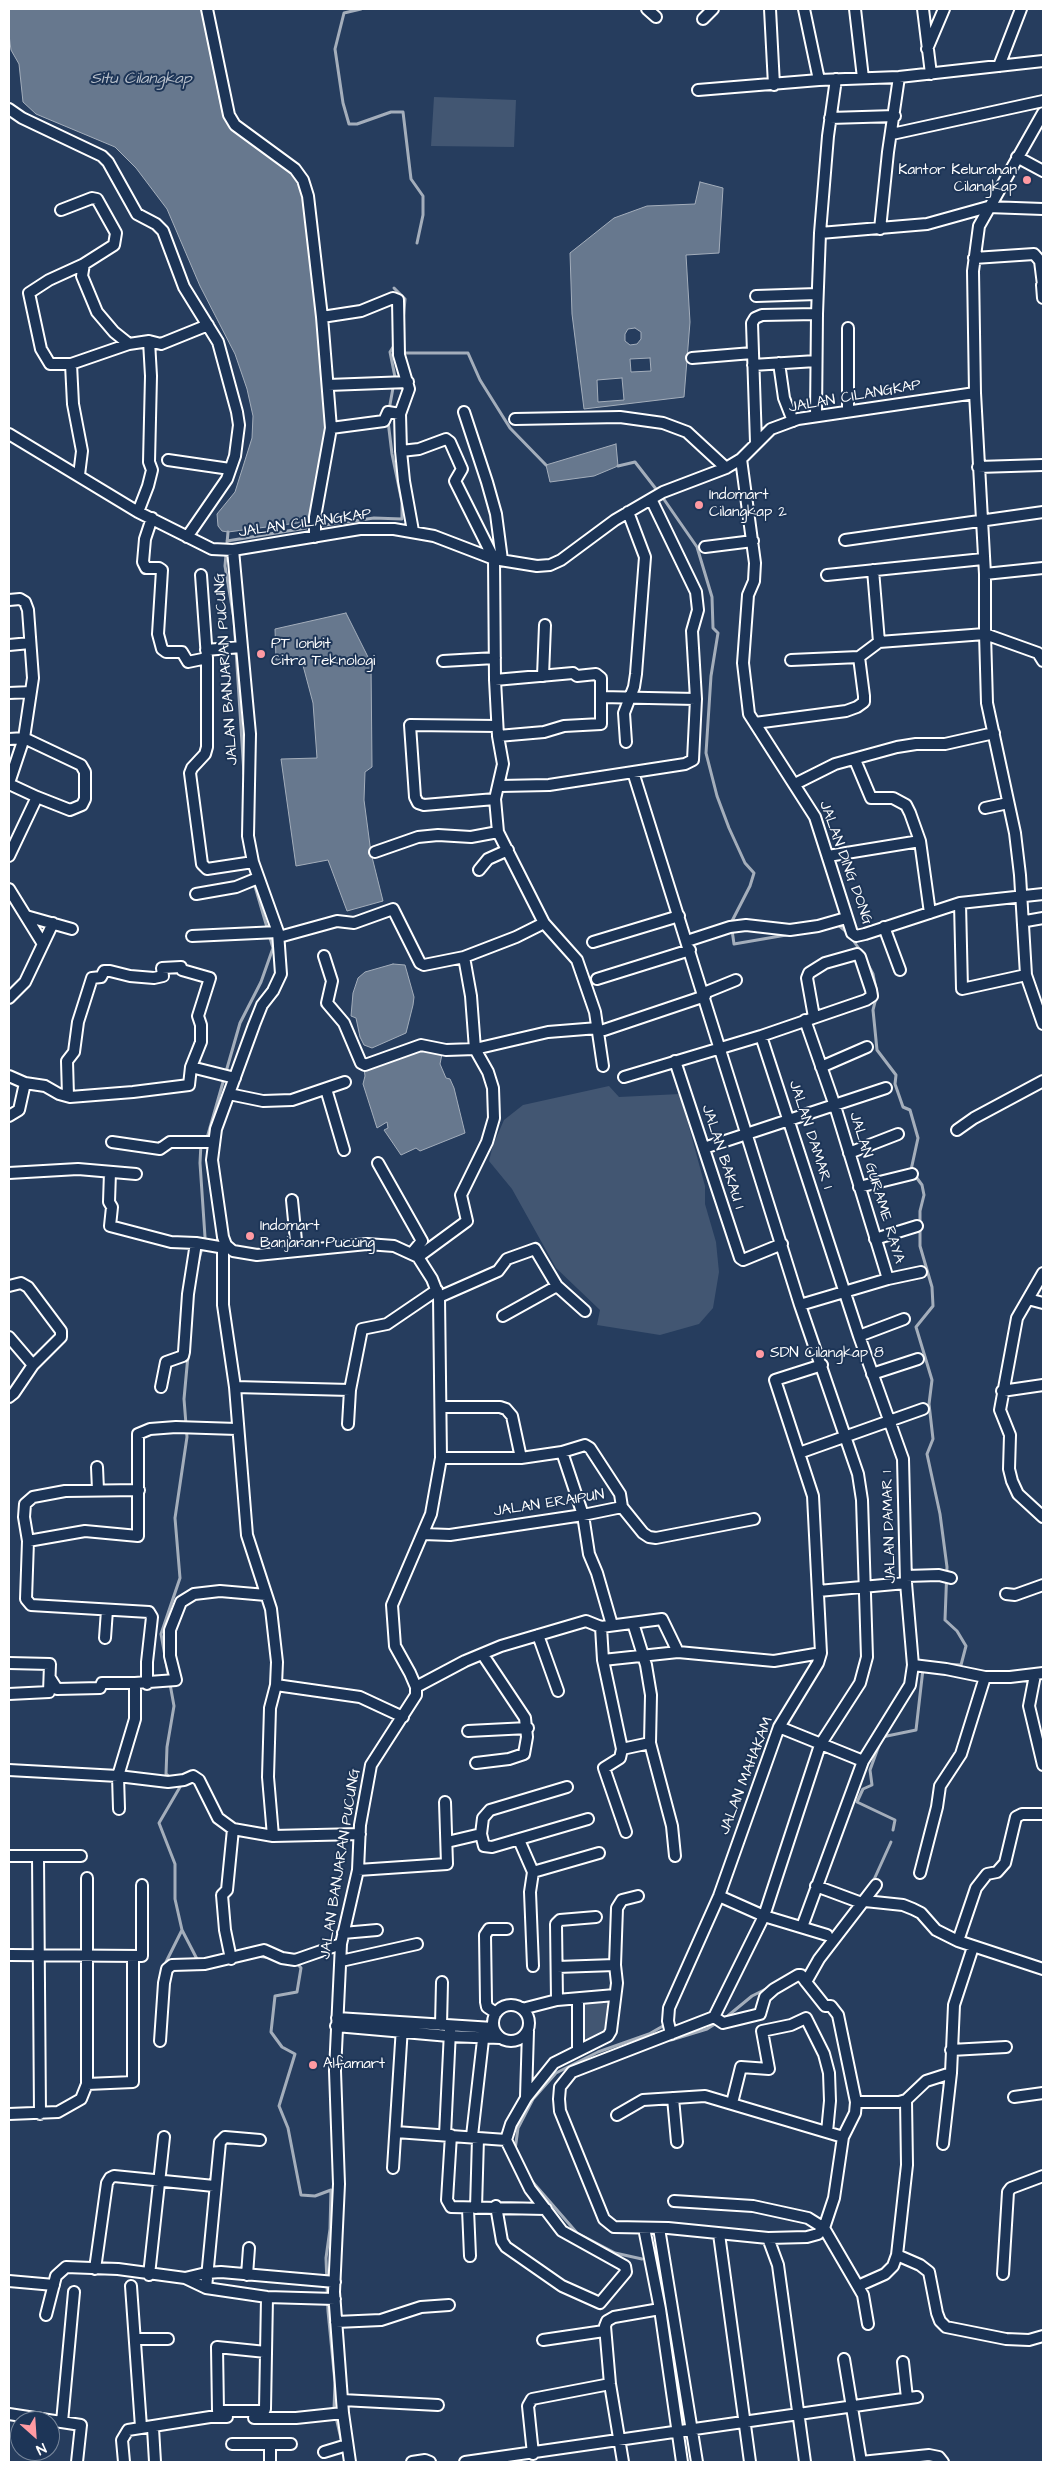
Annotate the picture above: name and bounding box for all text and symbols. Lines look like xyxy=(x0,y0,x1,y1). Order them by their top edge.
water label: Situ Cilangkap xyxy=(90,70,192,90)
place label: Kantor Kelurahan Cilangkap xyxy=(898,162,1017,197)
marker: Kantor Kelurahan Cilangkap xyxy=(1021,174,1033,186)
street label: JALAN CILANGKAP xyxy=(788,377,922,417)
place label: Indomart Cilangkap 2 xyxy=(709,487,787,522)
marker: Indomart Cilangkap 2 xyxy=(693,499,705,511)
street label: JALAN CILANGKAP xyxy=(237,506,373,542)
street label: JALAN BANJARAN PUCUNG xyxy=(211,572,243,766)
place label: PT Ionbit Citra Teknologi xyxy=(271,636,375,671)
marker: PT Ionbit Citra Teknologi xyxy=(255,648,267,660)
street label: JALAN DING DONG xyxy=(814,799,876,927)
street label: JALAN DAMAR 1 xyxy=(784,1079,836,1191)
street label: JALAN BAKAU 1 xyxy=(697,1103,747,1211)
street label: JALAN GURAME RAYA xyxy=(844,1110,908,1266)
place label: Indomart Banjaran Pucung xyxy=(260,1218,375,1253)
marker: Indomart Banjaran Pucung xyxy=(244,1230,256,1242)
place label: SDN Cilangkap 8 xyxy=(770,1345,884,1363)
marker: SDN Cilangkap 8 xyxy=(754,1348,766,1360)
street label: JALAN DAMAR 1 xyxy=(879,1470,901,1584)
street label: JALAN ERAIPUN xyxy=(492,1486,606,1522)
street label: JALAN MAHAKAM xyxy=(716,1715,778,1837)
street label: JALAN BANJARAN PUCUNG xyxy=(317,1767,365,1961)
place label: Alfamart xyxy=(323,2056,385,2074)
marker: Alfamart xyxy=(307,2059,319,2071)
north arrow xyxy=(10,2411,60,2461)
text: N xyxy=(33,2438,49,2459)

